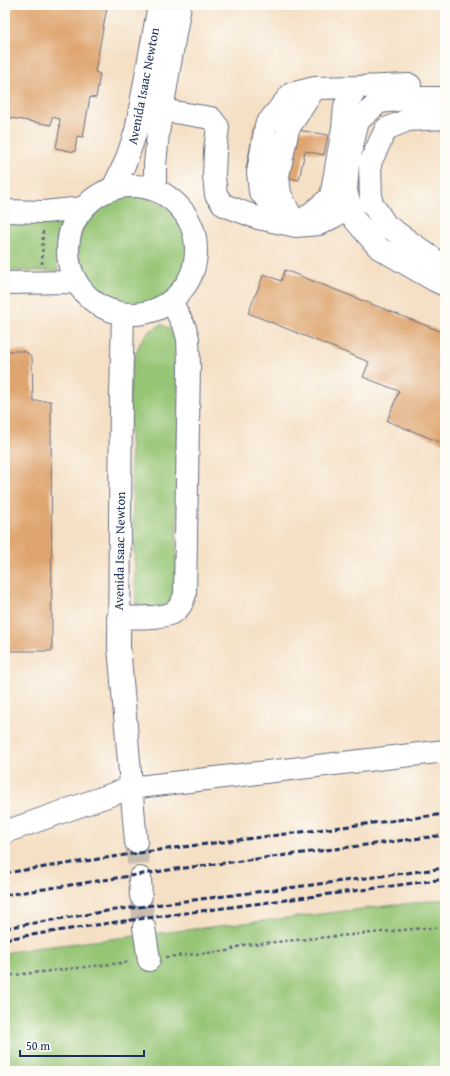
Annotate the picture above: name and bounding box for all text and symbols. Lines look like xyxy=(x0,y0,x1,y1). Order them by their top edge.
street label: Avenida Isaac Newton xyxy=(123,25,164,146)
street label: Avenida Isaac Newton xyxy=(109,491,130,611)
scale bar xyxy=(20,1032,144,1058)
text: 50 m xyxy=(26,1037,50,1054)

